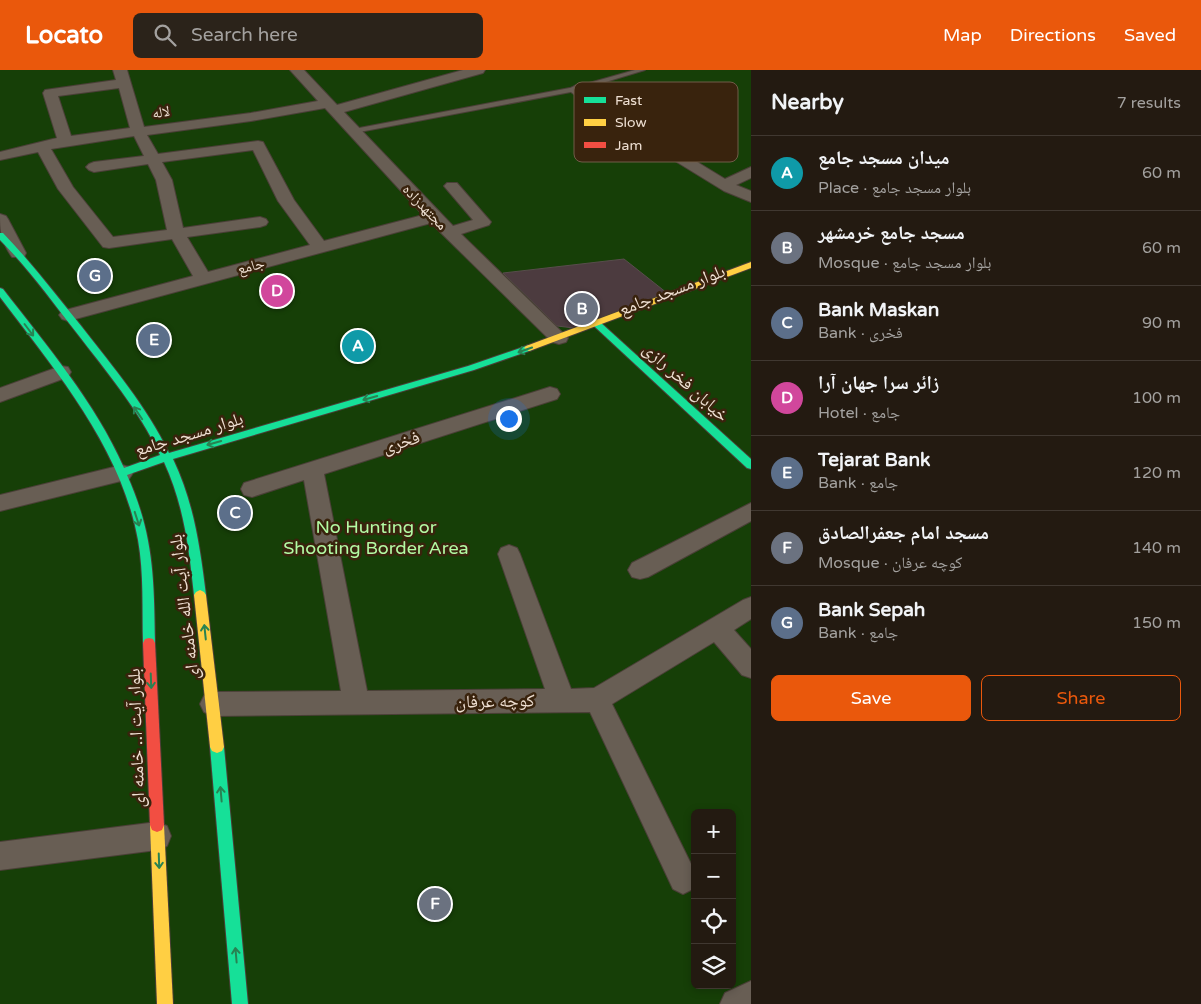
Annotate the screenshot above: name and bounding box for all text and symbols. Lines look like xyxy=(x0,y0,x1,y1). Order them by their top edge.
search box xyxy=(133,13,483,58)
text: Locato xyxy=(25,21,103,50)
icon: search xyxy=(151,21,179,49)
text: Search here xyxy=(191,24,298,46)
text: Map xyxy=(943,24,982,46)
text: Directions xyxy=(1010,24,1096,46)
text: Saved xyxy=(1124,24,1176,46)
legend xyxy=(574,82,738,162)
text: Nearby xyxy=(771,90,844,115)
text: Fast xyxy=(615,92,643,109)
text: 7 results xyxy=(1117,93,1181,113)
street label: لاله xyxy=(151,102,171,122)
text: Slow xyxy=(615,114,647,131)
text: Jam xyxy=(615,137,642,154)
text: میدان مسجد جامع xyxy=(818,147,950,169)
text: A xyxy=(781,163,793,183)
text: 60 m xyxy=(1142,163,1181,183)
text: Place · بلوار مسجد جامع xyxy=(818,178,971,198)
street label: مجتهدزاده xyxy=(399,180,451,234)
text: مسجد جامع خرمشهر xyxy=(818,222,965,244)
text: B xyxy=(781,238,793,258)
text: 60 m xyxy=(1142,238,1181,258)
text: Mosque · بلوار مسجد جامع xyxy=(818,253,991,273)
street label: جامع xyxy=(235,254,267,279)
pin: G xyxy=(79,257,111,295)
street label: بلوار مسجد جامع xyxy=(616,260,729,321)
pin: D xyxy=(261,272,293,310)
pin: B xyxy=(566,290,598,328)
text: Bank Maskan xyxy=(818,299,939,321)
text: C xyxy=(781,313,793,333)
text: 90 m xyxy=(1142,313,1181,333)
pin: E xyxy=(138,321,170,359)
one-way arrow xyxy=(24,323,35,336)
text: Bank · فخری xyxy=(818,323,903,343)
pin: A xyxy=(342,327,374,365)
street label: خیابان فخر رازی xyxy=(638,338,734,426)
one-way arrow xyxy=(517,345,533,355)
text: زائر سرا جهان آرا xyxy=(818,372,939,394)
text: D xyxy=(781,388,793,408)
text: 100 m xyxy=(1132,388,1181,408)
one-way arrow xyxy=(362,393,378,403)
text: Hotel · جامع xyxy=(818,403,900,423)
one-way arrow xyxy=(133,406,144,420)
your location xyxy=(496,406,522,432)
street label: بلوار مسجد جامع xyxy=(132,407,246,462)
street label: فخری xyxy=(380,426,422,458)
one-way arrow xyxy=(206,439,222,449)
text: Tejarat Bank xyxy=(818,449,930,471)
text: E xyxy=(782,463,792,483)
text: 120 m xyxy=(1132,463,1181,483)
text: Bank · جامع xyxy=(818,473,898,493)
pin: C xyxy=(219,494,251,532)
one-way arrow xyxy=(133,511,143,527)
park label: No Hunting or Shooting Border Area xyxy=(283,516,469,559)
text: مسجد امام جعفرالصادق xyxy=(818,522,989,544)
street label: بلوار آیت الله خامنه ای xyxy=(164,533,204,681)
text: F xyxy=(782,538,792,558)
text: 140 m xyxy=(1132,538,1181,558)
text: Mosque · کوچه عرفان xyxy=(818,553,962,573)
text: Bank Sepah xyxy=(818,599,925,621)
text: G xyxy=(781,613,793,633)
text: 150 m xyxy=(1132,613,1181,633)
text: Bank · جامع xyxy=(818,623,898,643)
one-way arrow xyxy=(200,624,210,640)
street label: بلوار آیت ا.. خامنه ای xyxy=(123,668,149,808)
one-way arrow xyxy=(146,673,155,689)
button: Save xyxy=(771,675,971,721)
button: Share xyxy=(981,675,1181,721)
street label: کوچه عرفان xyxy=(455,689,535,713)
one-way arrow xyxy=(216,786,226,802)
map controls xyxy=(691,809,736,989)
button: + xyxy=(691,809,736,854)
one-way arrow xyxy=(154,853,163,869)
button: − xyxy=(691,854,736,899)
pin: F xyxy=(419,885,451,923)
button: locate xyxy=(691,899,736,944)
button: layers xyxy=(691,944,736,989)
one-way arrow xyxy=(231,948,240,964)

